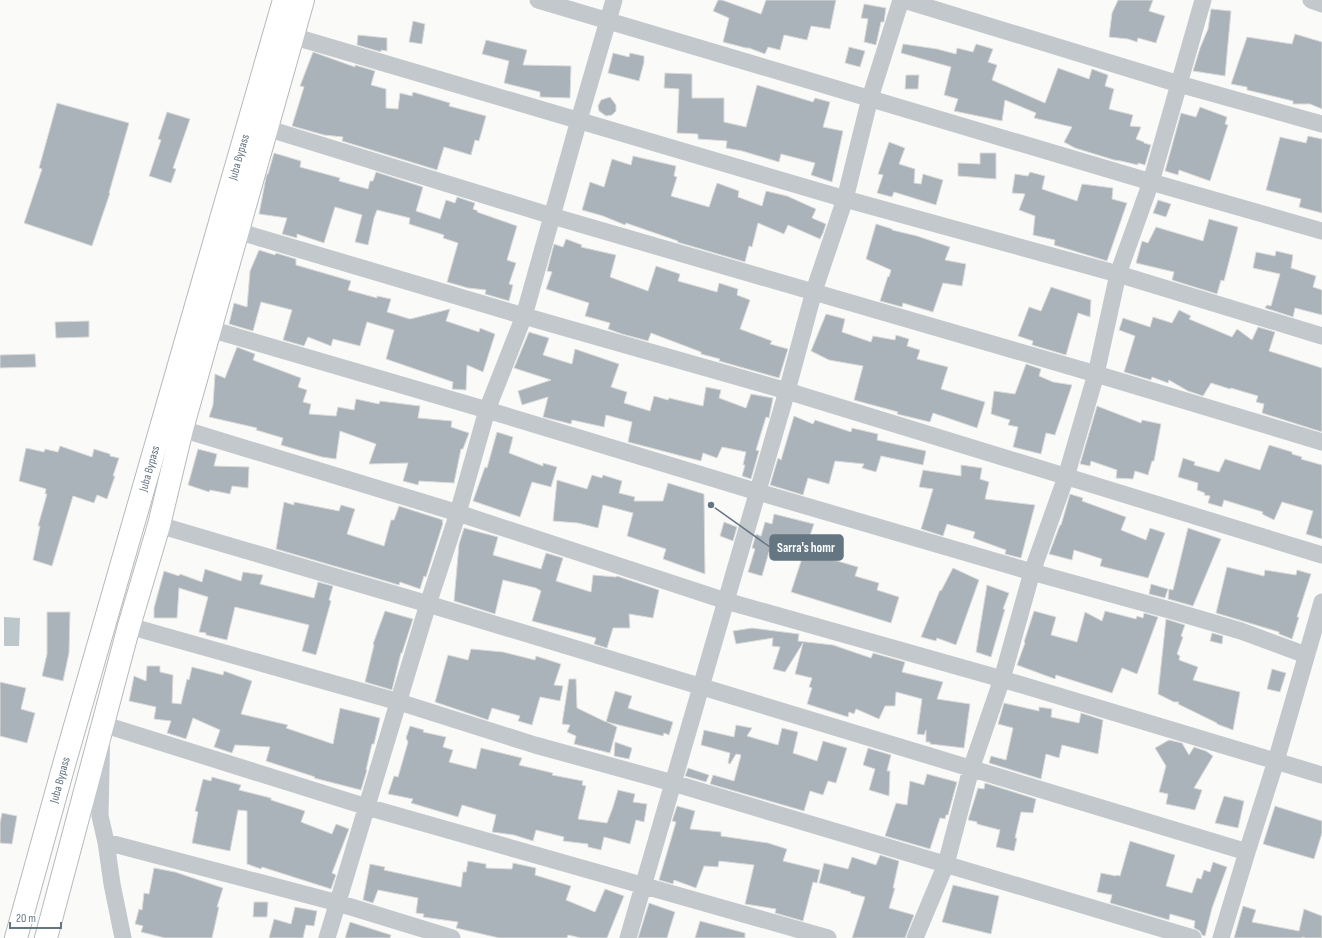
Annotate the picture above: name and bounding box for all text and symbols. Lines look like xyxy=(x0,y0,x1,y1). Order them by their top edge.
street label: Juba Bypass xyxy=(225,133,253,183)
street label: Juba Bypass xyxy=(136,444,163,494)
callout: Sarra's homr xyxy=(770,535,843,560)
text: Sarra's homr xyxy=(777,540,835,556)
street label: Juba Bypass xyxy=(46,755,74,806)
scale bar xyxy=(10,904,61,930)
text: 20 m xyxy=(16,911,36,926)

